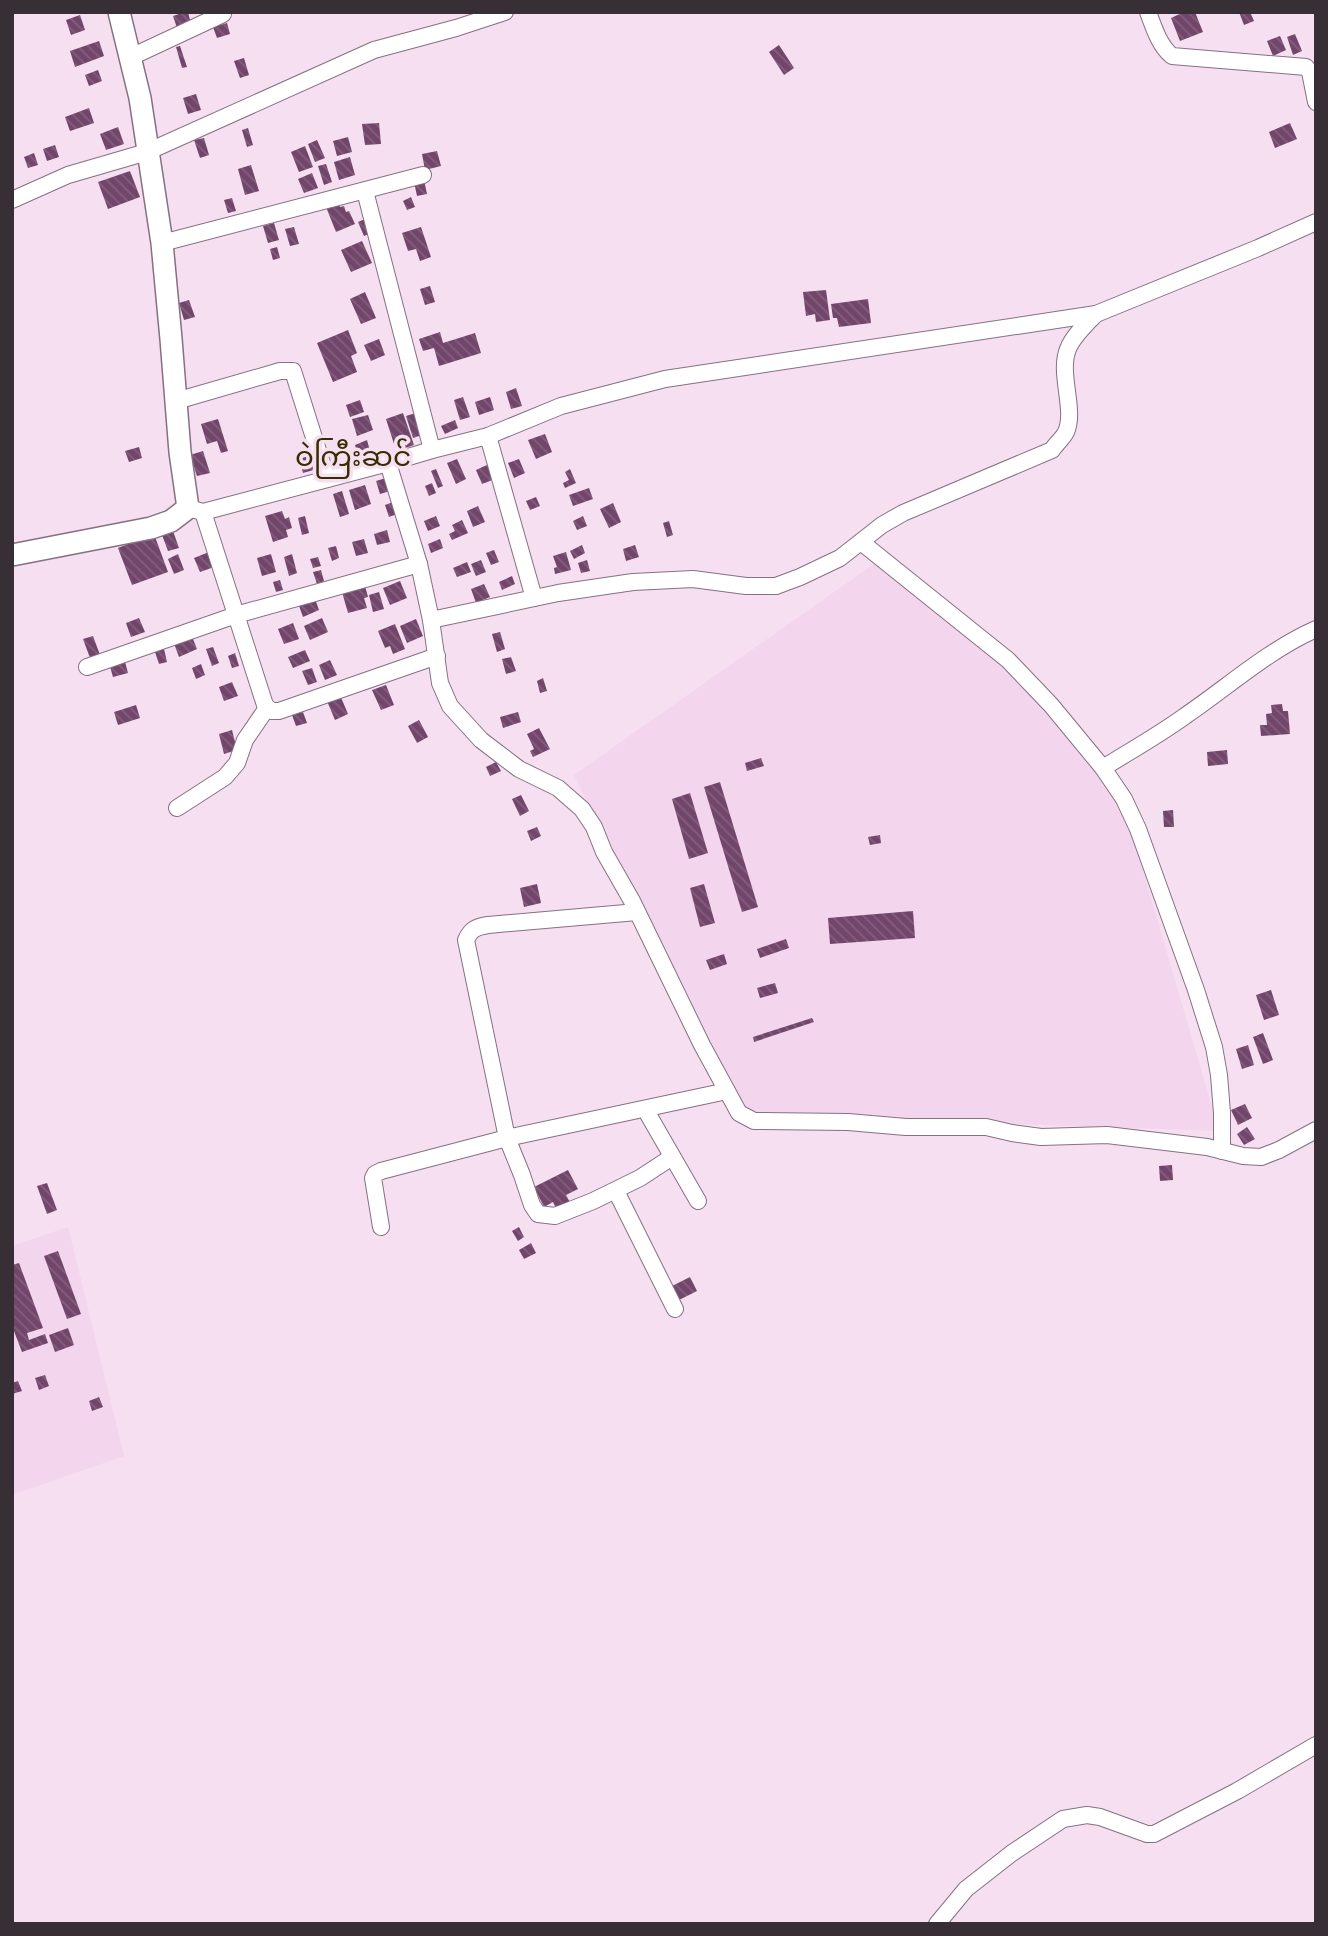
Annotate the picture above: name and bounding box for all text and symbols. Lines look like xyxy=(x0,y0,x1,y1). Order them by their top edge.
district label: ဝဲကြီးဆင် xyxy=(295,433,411,479)

